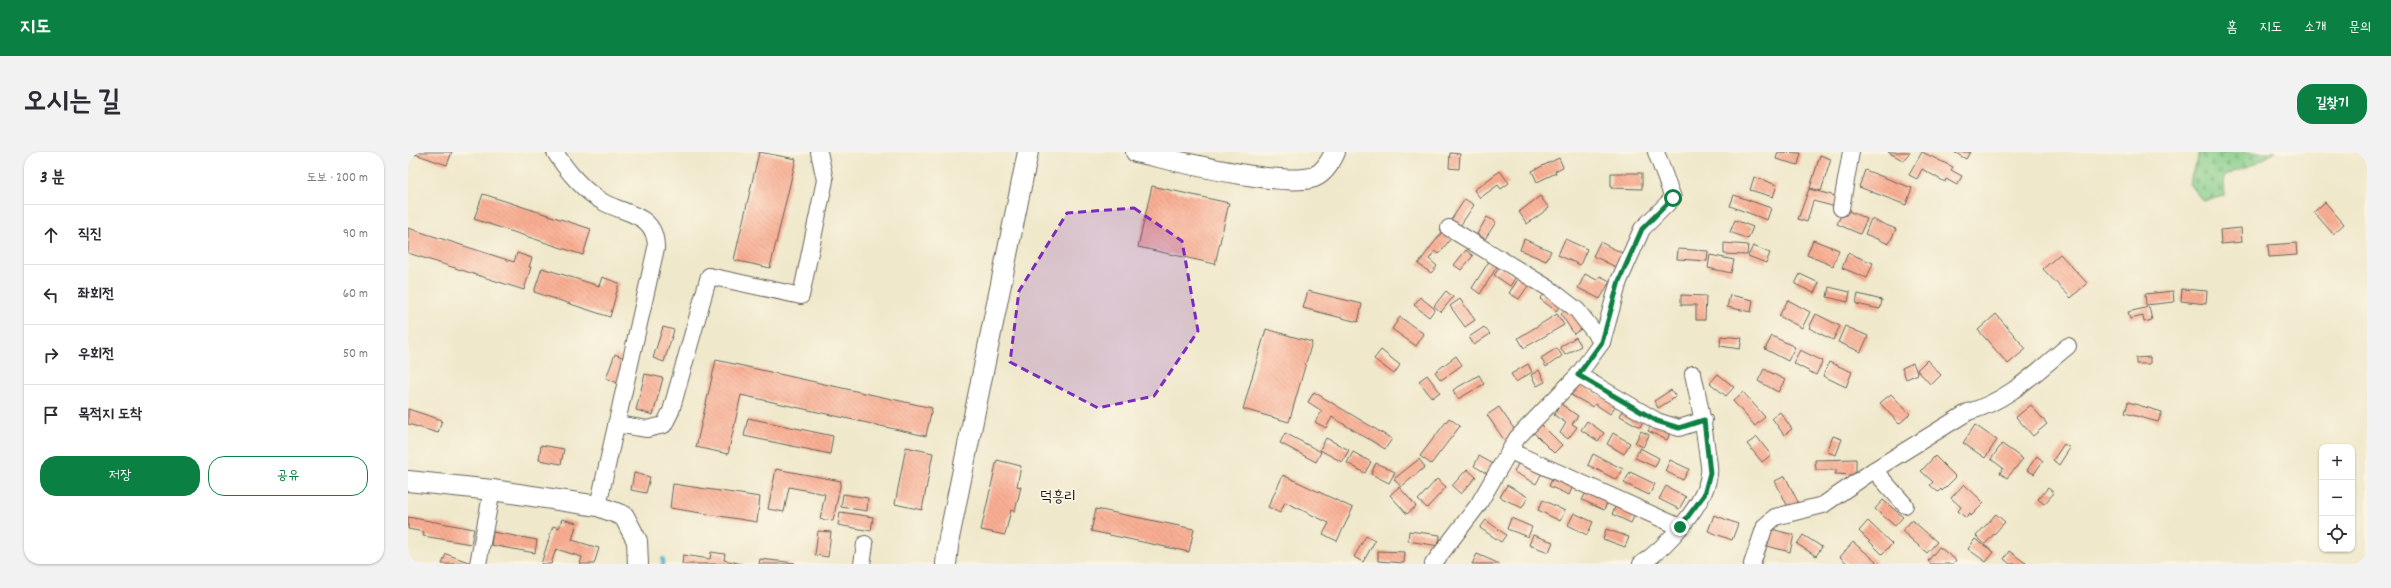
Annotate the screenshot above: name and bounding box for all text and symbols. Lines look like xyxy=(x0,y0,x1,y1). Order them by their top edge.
text: 지도 xyxy=(20,15,51,42)
text: 홈 xyxy=(2226,18,2237,38)
text: 지도 xyxy=(2259,18,2282,38)
text: 소개 xyxy=(2304,18,2326,38)
text: 문의 xyxy=(2348,18,2371,38)
text: 오시는 길 xyxy=(24,84,121,124)
button: 길찾기 xyxy=(2297,84,2367,124)
text: 3 분 xyxy=(40,167,65,191)
text: 도보 · 200 m xyxy=(306,169,368,188)
route start xyxy=(1664,189,1682,207)
icon: ahead xyxy=(40,224,62,246)
text: 직진 xyxy=(78,224,102,246)
text: 90 m xyxy=(343,225,368,244)
icon: left xyxy=(40,284,62,306)
text: 좌회전 xyxy=(78,284,114,306)
text: 60 m xyxy=(343,285,368,304)
icon: right xyxy=(40,344,62,366)
text: 우회전 xyxy=(78,344,114,366)
text: 50 m xyxy=(343,345,368,364)
icon: arrive xyxy=(40,404,62,426)
text: 목적지 도착 xyxy=(78,404,142,426)
map controls xyxy=(2319,444,2355,552)
button: + xyxy=(2319,444,2355,480)
button: 저장 xyxy=(40,456,200,496)
button: 공유 xyxy=(208,456,368,496)
button: − xyxy=(2319,480,2355,516)
district label: 덕흥리 xyxy=(1040,487,1076,509)
button: locate xyxy=(2319,516,2355,552)
route end xyxy=(1671,518,1689,536)

